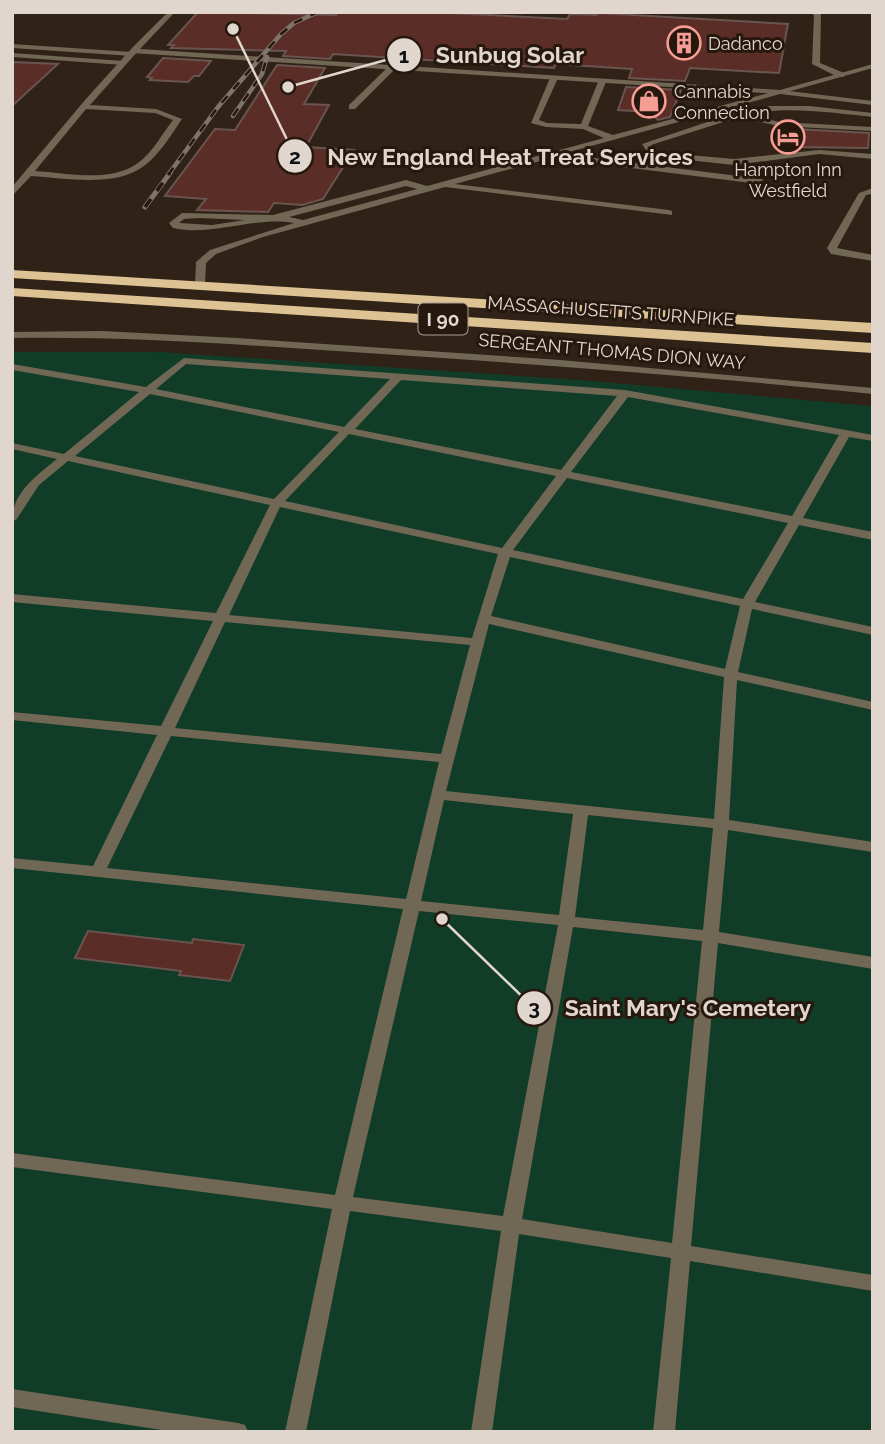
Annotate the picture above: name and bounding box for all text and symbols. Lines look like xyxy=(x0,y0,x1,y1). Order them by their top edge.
building icon: Dadanco xyxy=(665,24,703,62)
callout: Sunbug Solar xyxy=(387,33,598,77)
place label: Dadanco xyxy=(708,33,783,54)
text: Sunbug Solar xyxy=(436,41,584,68)
text: 1 xyxy=(399,43,409,68)
place label: Cannabis Connection xyxy=(674,81,770,123)
shop icon: Cannabis Connection xyxy=(630,82,668,120)
hotel icon: Hampton Inn Westfield xyxy=(769,118,807,156)
callout: New England Heat Treat Services xyxy=(277,134,707,178)
text: New England Heat Treat Services xyxy=(327,143,693,170)
text: 2 xyxy=(289,144,301,169)
place label: Hampton Inn Westfield xyxy=(734,159,842,201)
street label: MASSACHUSETTS TURNPIKE xyxy=(487,292,735,330)
road number: I 90 xyxy=(418,304,467,334)
street label: SERGEANT THOMAS DION WAY xyxy=(478,329,747,373)
callout: Saint Mary's Cemetery xyxy=(516,986,826,1030)
text: Saint Mary's Cemetery xyxy=(565,994,812,1021)
text: 3 xyxy=(528,995,540,1020)

